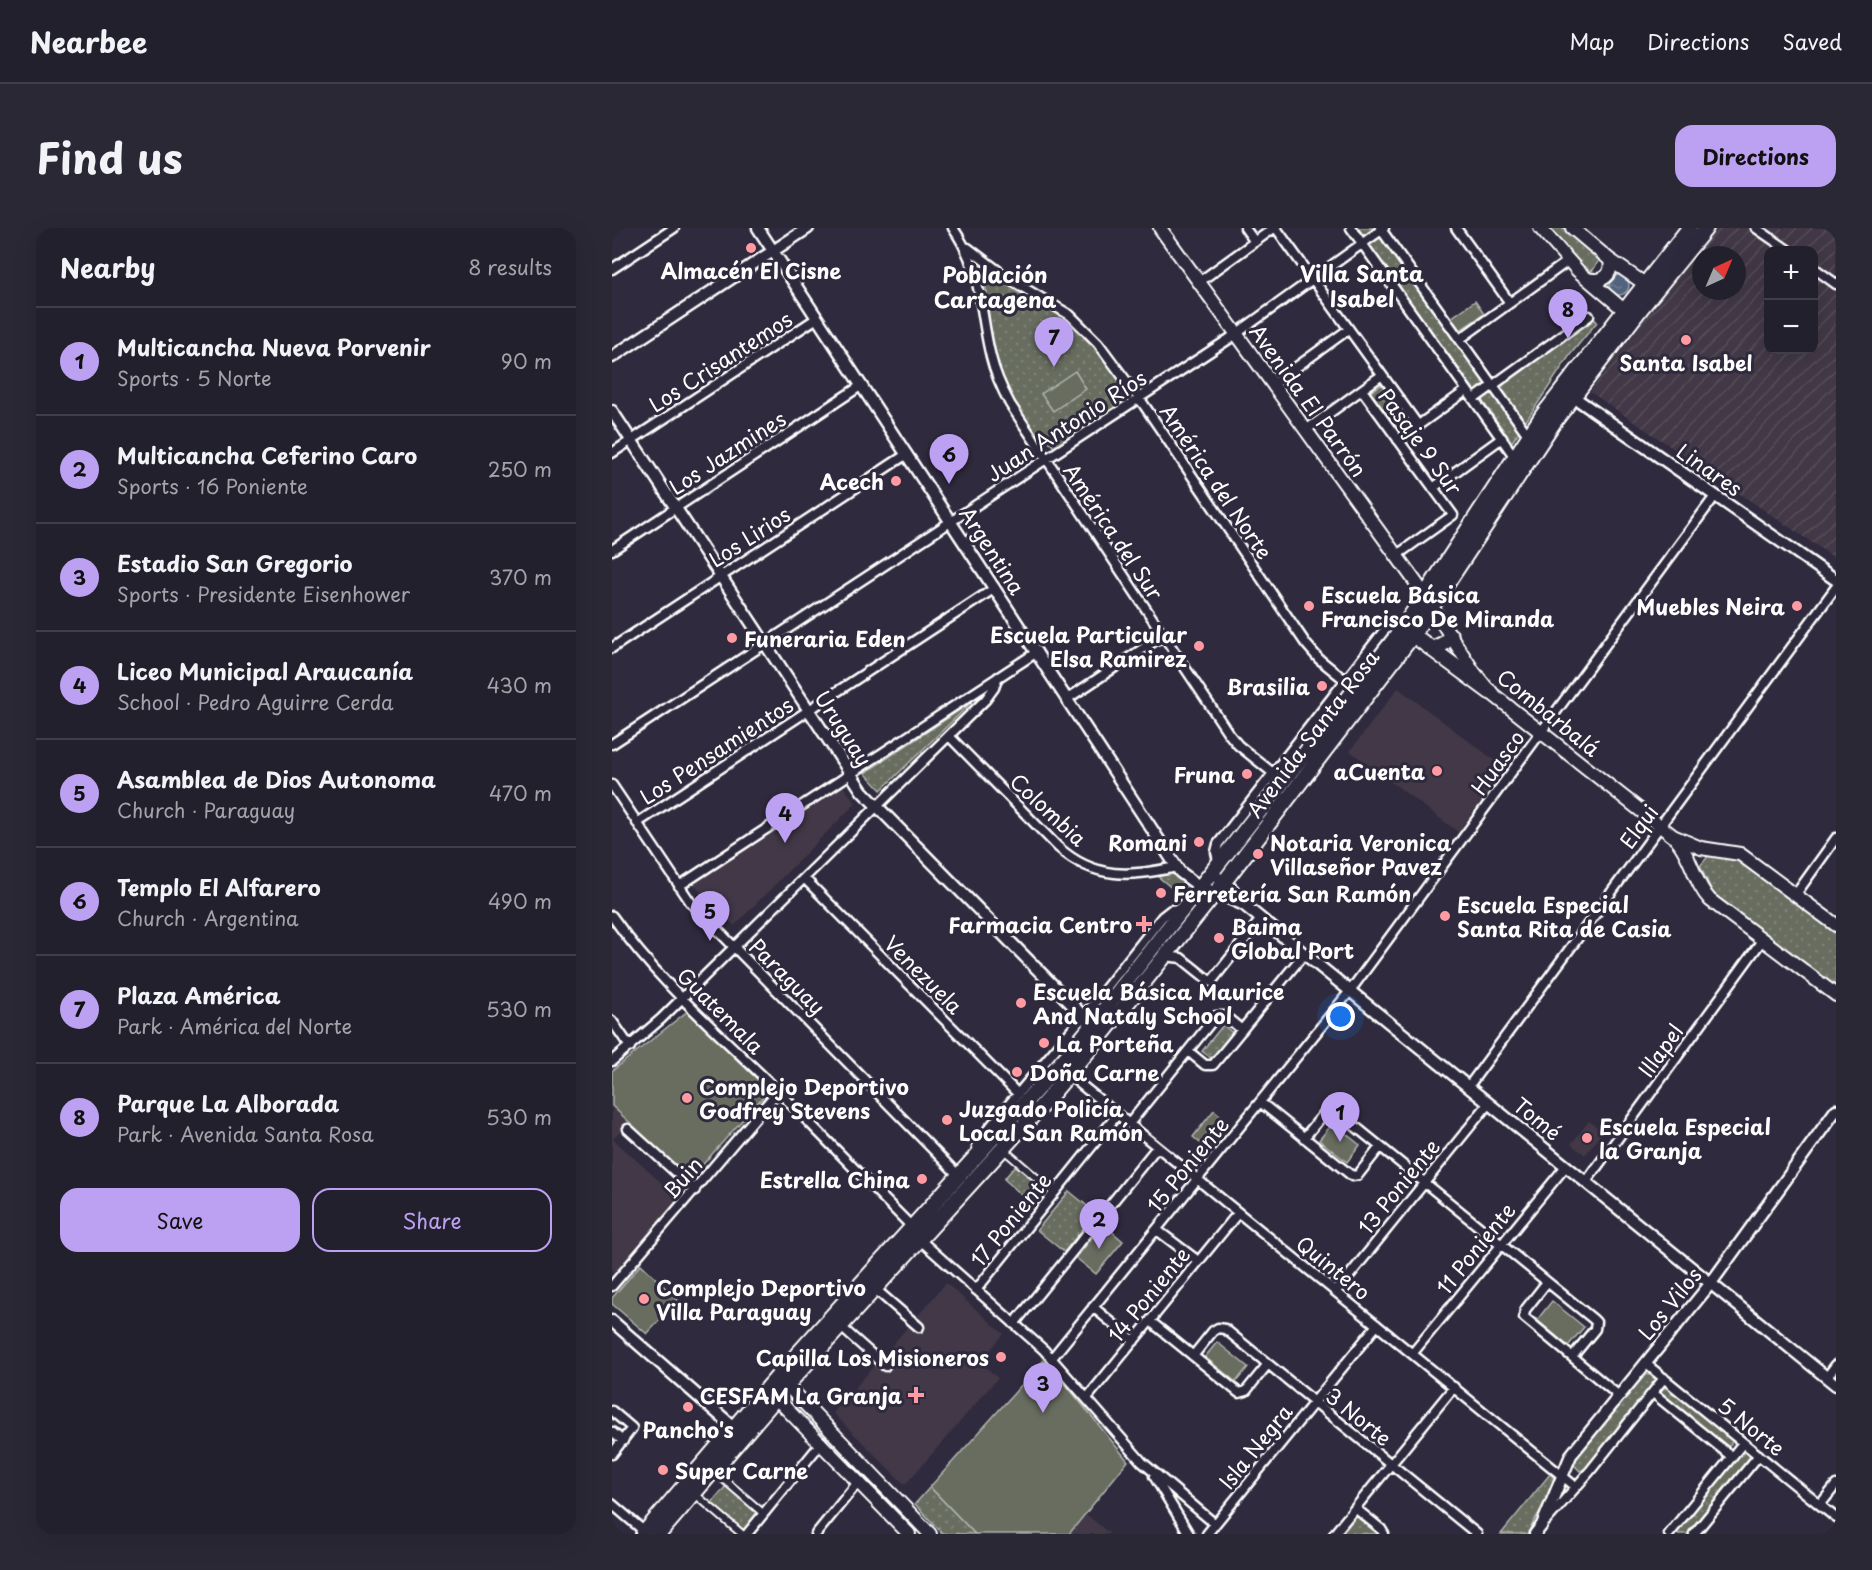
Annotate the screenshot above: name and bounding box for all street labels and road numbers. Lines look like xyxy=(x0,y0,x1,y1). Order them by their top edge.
street label: Los Crisantemos xyxy=(642,303,798,419)
street label: Avenida El Parrón xyxy=(1243,317,1375,483)
street label: Juan Antonio Ríos xyxy=(980,361,1152,489)
street label: Pasaje 9 Sur xyxy=(1371,381,1471,501)
street label: América del Norte xyxy=(1153,397,1281,565)
street label: Los Jazmines xyxy=(662,402,792,502)
street label: Linares xyxy=(1671,435,1749,503)
street label: América del Sur xyxy=(1056,456,1172,606)
street label: Los Lirios xyxy=(702,498,796,574)
street label: Argentina xyxy=(952,500,1034,601)
street label: Avenida Santa Rosa xyxy=(1238,642,1386,824)
street label: Combarbalá xyxy=(1491,660,1608,764)
street label: Uruguay xyxy=(807,683,881,773)
street label: Los Pensamientos xyxy=(633,688,799,812)
street label: Huasco xyxy=(1462,723,1532,801)
street label: Colombia xyxy=(1003,765,1095,853)
street label: Elqui xyxy=(1611,797,1665,855)
street label: Venezuela xyxy=(877,927,971,1021)
street label: Paraguay xyxy=(743,931,833,1021)
street label: Guatemala xyxy=(670,959,772,1061)
street label: Illapel xyxy=(1630,1017,1690,1083)
street label: Tomé xyxy=(1507,1089,1569,1147)
street label: 15 Poniente xyxy=(1138,1109,1236,1219)
street label: 13 Poniente xyxy=(1349,1131,1447,1241)
street label: Buin xyxy=(655,1149,709,1205)
street label: 17 Poniente xyxy=(962,1165,1058,1273)
street label: 11 Poniente xyxy=(1428,1195,1522,1301)
street label: Quintero xyxy=(1290,1227,1378,1307)
street label: 14 Poniente xyxy=(1099,1239,1197,1349)
street label: Los Vilos xyxy=(1630,1260,1708,1346)
street label: 3 Norte xyxy=(1319,1379,1399,1453)
street label: 5 Norte xyxy=(1712,1389,1792,1463)
street label: Isla Negra xyxy=(1211,1396,1299,1495)

